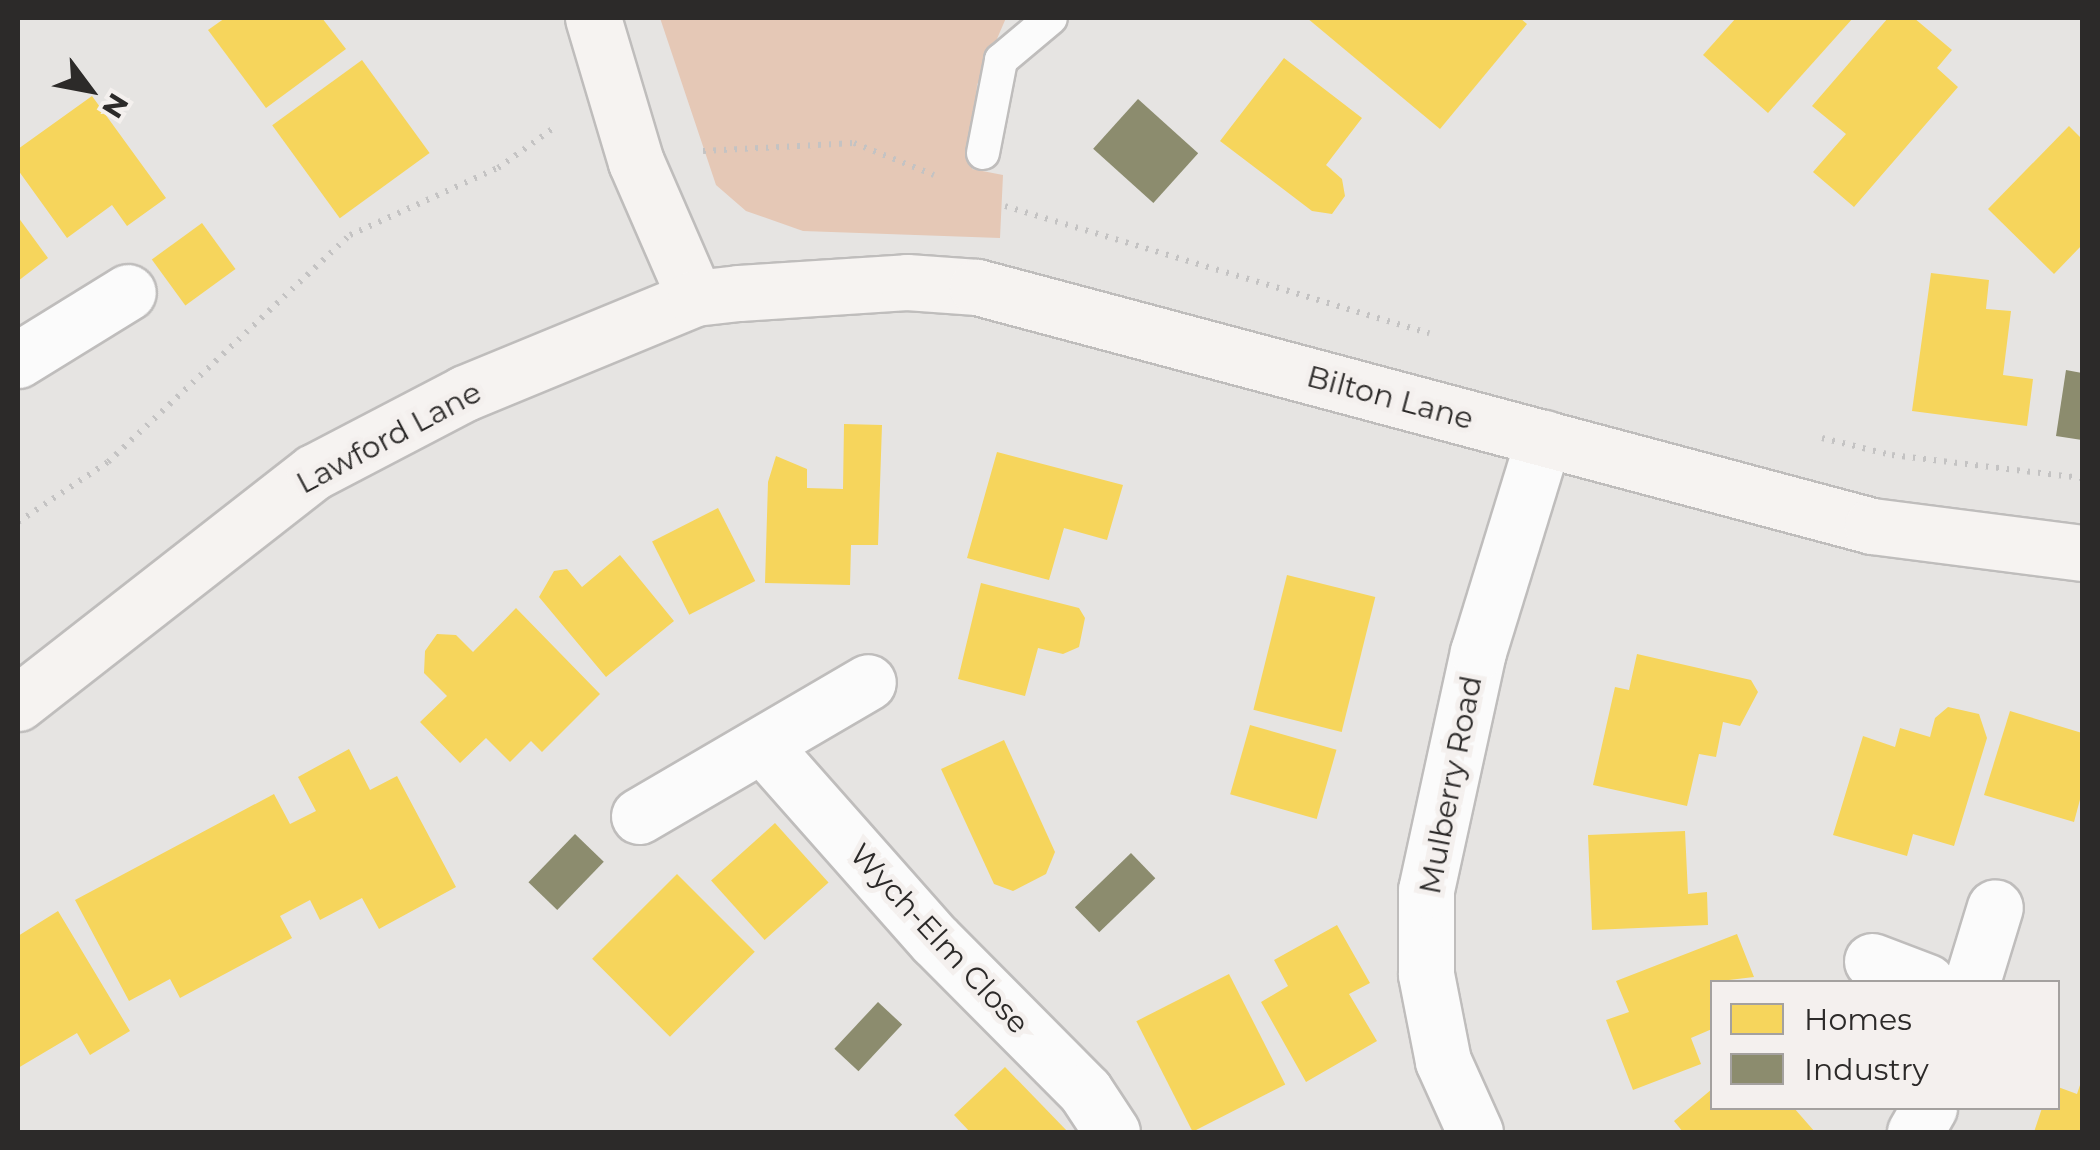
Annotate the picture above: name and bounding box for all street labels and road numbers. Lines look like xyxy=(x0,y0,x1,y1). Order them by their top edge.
street label: Bilton Lane xyxy=(1303,359,1477,437)
street label: Lawford Lane xyxy=(291,374,487,502)
street label: Mulberry Road xyxy=(1412,673,1490,897)
street label: Wych-Elm Close xyxy=(842,837,1036,1041)

